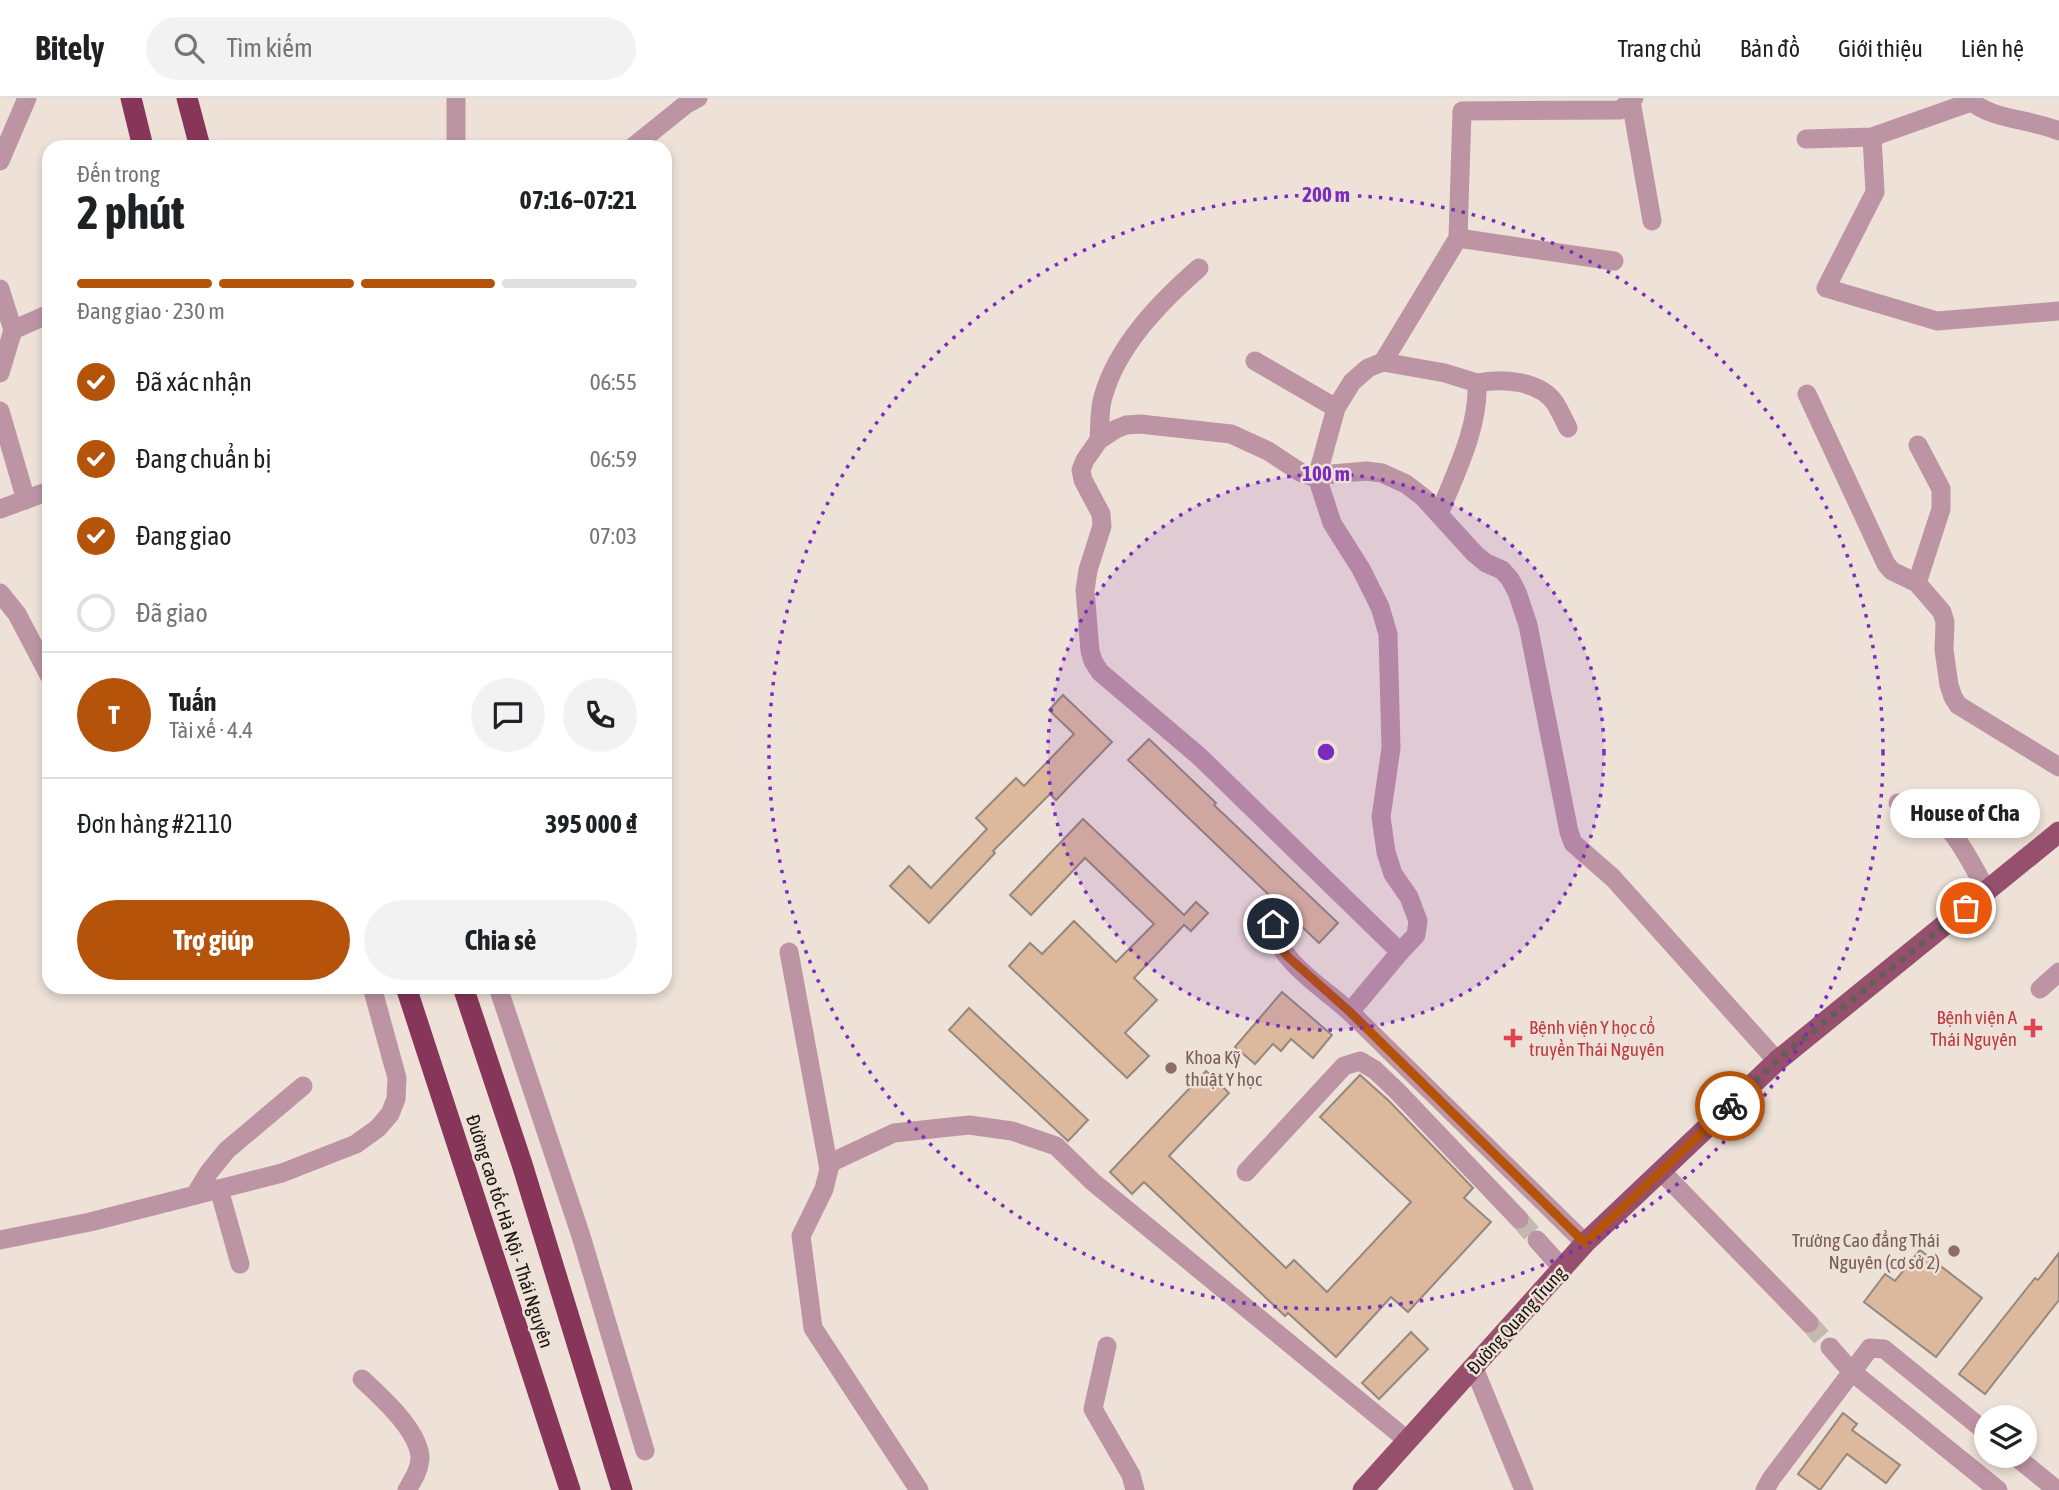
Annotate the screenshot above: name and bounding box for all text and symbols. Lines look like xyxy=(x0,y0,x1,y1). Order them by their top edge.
search box xyxy=(146,17,636,80)
text: Bitely xyxy=(35,29,104,67)
icon: search xyxy=(170,29,208,67)
text: Tìm kiếm xyxy=(226,33,313,63)
text: Trang chủ xyxy=(1617,35,1702,62)
text: Bản đồ xyxy=(1740,35,1800,62)
text: Giới thiệu xyxy=(1838,35,1923,62)
text: Liên hệ xyxy=(1961,35,2024,62)
text: Đến trong xyxy=(77,161,160,187)
text: 200 m xyxy=(1302,182,1350,206)
text: 07:16–07:21 xyxy=(520,185,637,215)
text: 2 phút xyxy=(77,186,185,239)
text: Đang giao · 230 m xyxy=(77,298,225,324)
icon: check xyxy=(77,363,115,401)
text: Đã xác nhận xyxy=(136,367,252,397)
text: 06:55 xyxy=(590,369,637,395)
icon: check xyxy=(77,440,115,478)
text: Đang chuẩn bị xyxy=(136,444,271,474)
text: 06:59 xyxy=(590,446,637,472)
text: 100 m xyxy=(1302,461,1350,485)
icon: check xyxy=(77,517,115,555)
text: Đang giao xyxy=(136,521,231,551)
text: 07:03 xyxy=(589,523,637,549)
text: Đã giao xyxy=(136,598,208,628)
button: chat xyxy=(471,678,545,752)
button: phone xyxy=(563,678,637,752)
text: Tuấn xyxy=(169,687,216,717)
text: T xyxy=(108,700,120,730)
text: Tài xế · 4.4 xyxy=(169,717,253,743)
centre of rings xyxy=(1314,740,1338,764)
callout: House of Cha xyxy=(1891,789,2041,838)
text: House of Cha xyxy=(1910,800,2020,826)
text: Đơn hàng #2110 xyxy=(77,809,232,839)
text: 395 000 ₫ xyxy=(545,809,637,839)
pin xyxy=(1936,878,1996,938)
icon: bag xyxy=(1947,889,1985,927)
pin xyxy=(1243,894,1303,954)
button: Trợ giúp xyxy=(77,900,350,980)
button: Chia sẻ xyxy=(364,900,637,980)
icon: home xyxy=(1254,905,1292,943)
place label: Bệnh viện A Thái Nguyên xyxy=(1930,1006,2018,1050)
place label: Bệnh viện Y học cổ truyền Thái Nguyên xyxy=(1529,1016,1664,1060)
marker: Bệnh viện A Thái Nguyên xyxy=(2023,1018,2043,1038)
marker: Bệnh viện Y học cổ truyền Thái Nguyên xyxy=(1503,1028,1523,1048)
place label: Khoa Kỹ thuật Y học xyxy=(1185,1046,1263,1090)
marker: Khoa Kỹ thuật Y học xyxy=(1163,1060,1179,1076)
courier xyxy=(1695,1071,1765,1141)
icon: bike xyxy=(1711,1087,1749,1125)
street label: Đường cao tốc Hà Nội - Thái Nguyên xyxy=(462,1112,558,1350)
place label: Trường Cao đẳng Thái Nguyên (cơ sở 2) xyxy=(1792,1229,1940,1273)
marker: Trường Cao đẳng Thái Nguyên (cơ sở 2) xyxy=(1946,1243,1962,1259)
street label: Đường Quang Trung xyxy=(1462,1261,1571,1378)
map controls xyxy=(1974,1405,2037,1468)
button: layers xyxy=(1974,1405,2037,1468)

